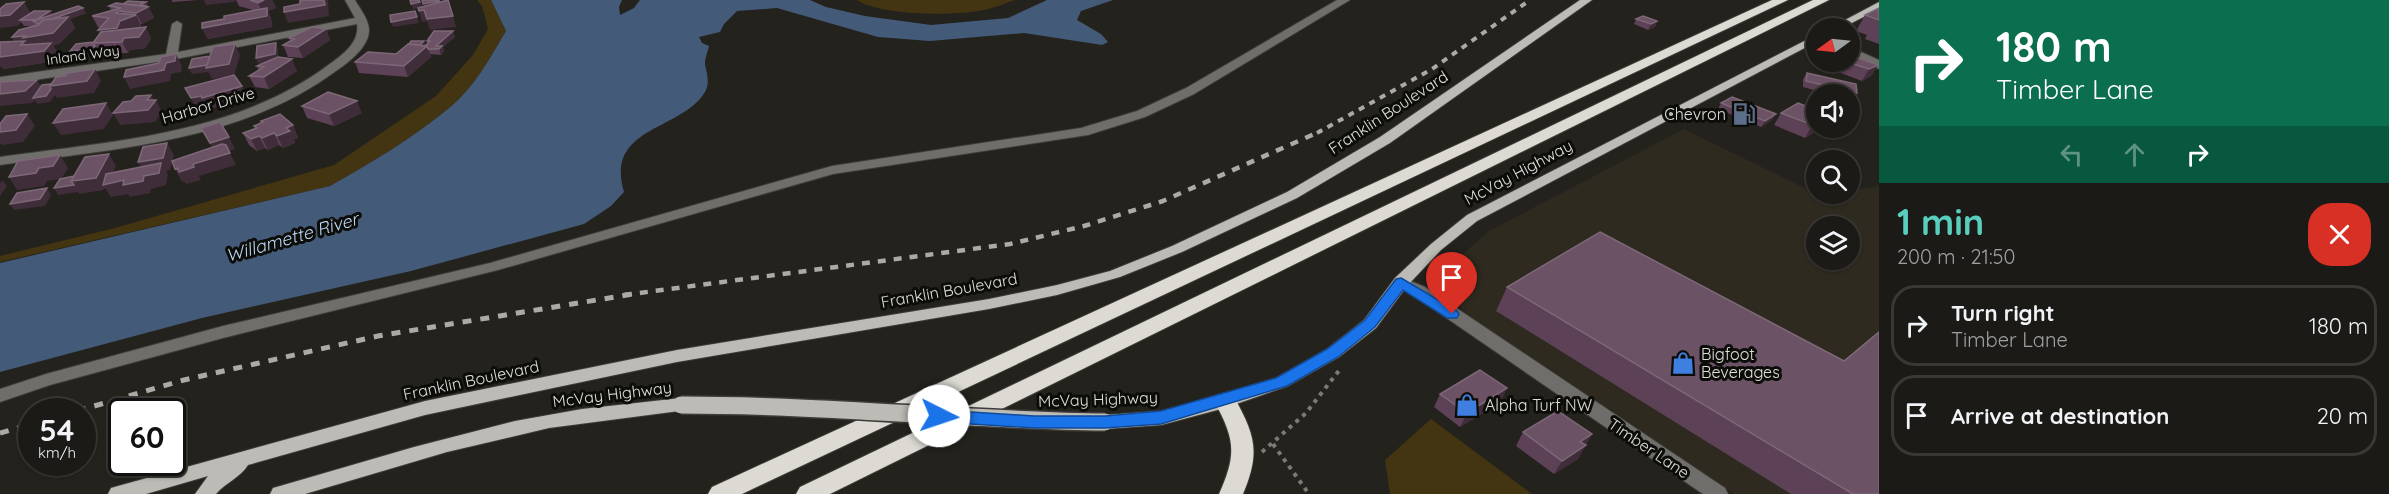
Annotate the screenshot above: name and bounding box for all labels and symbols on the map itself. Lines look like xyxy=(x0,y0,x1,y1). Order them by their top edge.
north arrow xyxy=(1806,18,1860,72)
street label: Inland Way xyxy=(45,41,121,69)
street label: Franklin Boulevard xyxy=(1325,66,1451,158)
street label: Harbor Drive xyxy=(159,82,257,128)
fuel station icon: Chevron xyxy=(1731,101,1757,127)
place label: Chevron xyxy=(1664,104,1726,124)
street label: McVay Highway xyxy=(1460,135,1576,209)
water label: Willamette River xyxy=(223,207,363,267)
pin xyxy=(1426,252,1477,314)
street label: Franklin Boulevard xyxy=(879,268,1019,312)
place label: Bigfoot Beverages xyxy=(1701,344,1780,382)
shop icon: Bigfoot Beverages xyxy=(1670,350,1696,376)
street label: Franklin Boulevard xyxy=(401,356,541,404)
street label: McVay Highway xyxy=(551,377,673,411)
position arrow xyxy=(907,384,971,448)
street label: McVay Highway xyxy=(1038,387,1158,411)
shop icon: Alpha Turf NW xyxy=(1454,392,1480,418)
place label: Alpha Turf NW xyxy=(1485,395,1592,415)
speed limit sign: 60 xyxy=(108,398,186,476)
street label: Timber Lane xyxy=(1605,414,1693,482)

